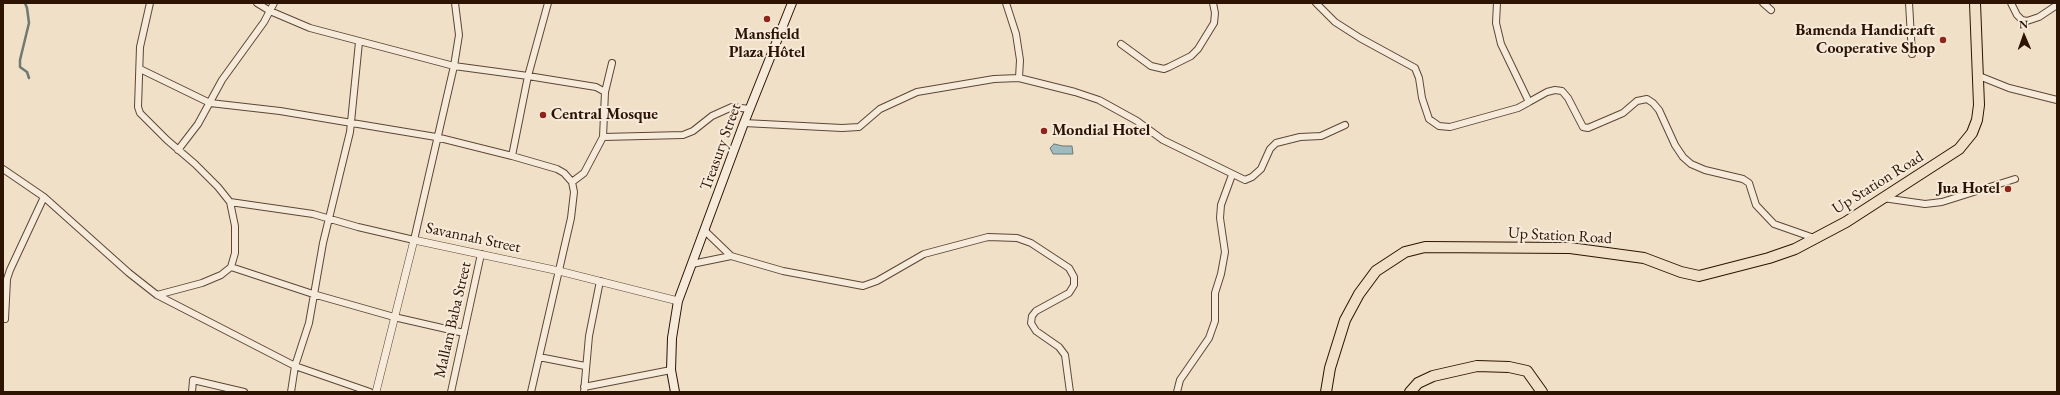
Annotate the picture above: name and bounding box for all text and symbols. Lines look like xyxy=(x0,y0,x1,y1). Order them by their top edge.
marker: Mansfield Plaza Hôtel xyxy=(762,14,772,24)
north arrow xyxy=(2004,16,2044,56)
text: N xyxy=(2019,17,2028,31)
place label: Bamenda Handicraft Cooperative Shop xyxy=(1795,21,1935,59)
place label: Mansfield Plaza Hôtel xyxy=(729,25,805,63)
marker: Bamenda Handicraft Cooperative Shop xyxy=(1938,35,1948,45)
street label: Treasury Street xyxy=(696,101,746,193)
place label: Central Mosque xyxy=(551,105,658,125)
marker: Central Mosque xyxy=(538,110,548,120)
place label: Mondial Hotel xyxy=(1052,121,1150,141)
marker: Mondial Hotel xyxy=(1039,126,1049,136)
street label: Up Station Road xyxy=(1829,147,1927,219)
place label: Jua Hotel xyxy=(1937,179,2000,199)
marker: Jua Hotel xyxy=(2003,184,2013,194)
street label: Savannah Street xyxy=(424,219,522,257)
street label: Up Station Road xyxy=(1507,224,1613,248)
street label: Mallam Baba Street xyxy=(430,260,476,380)

